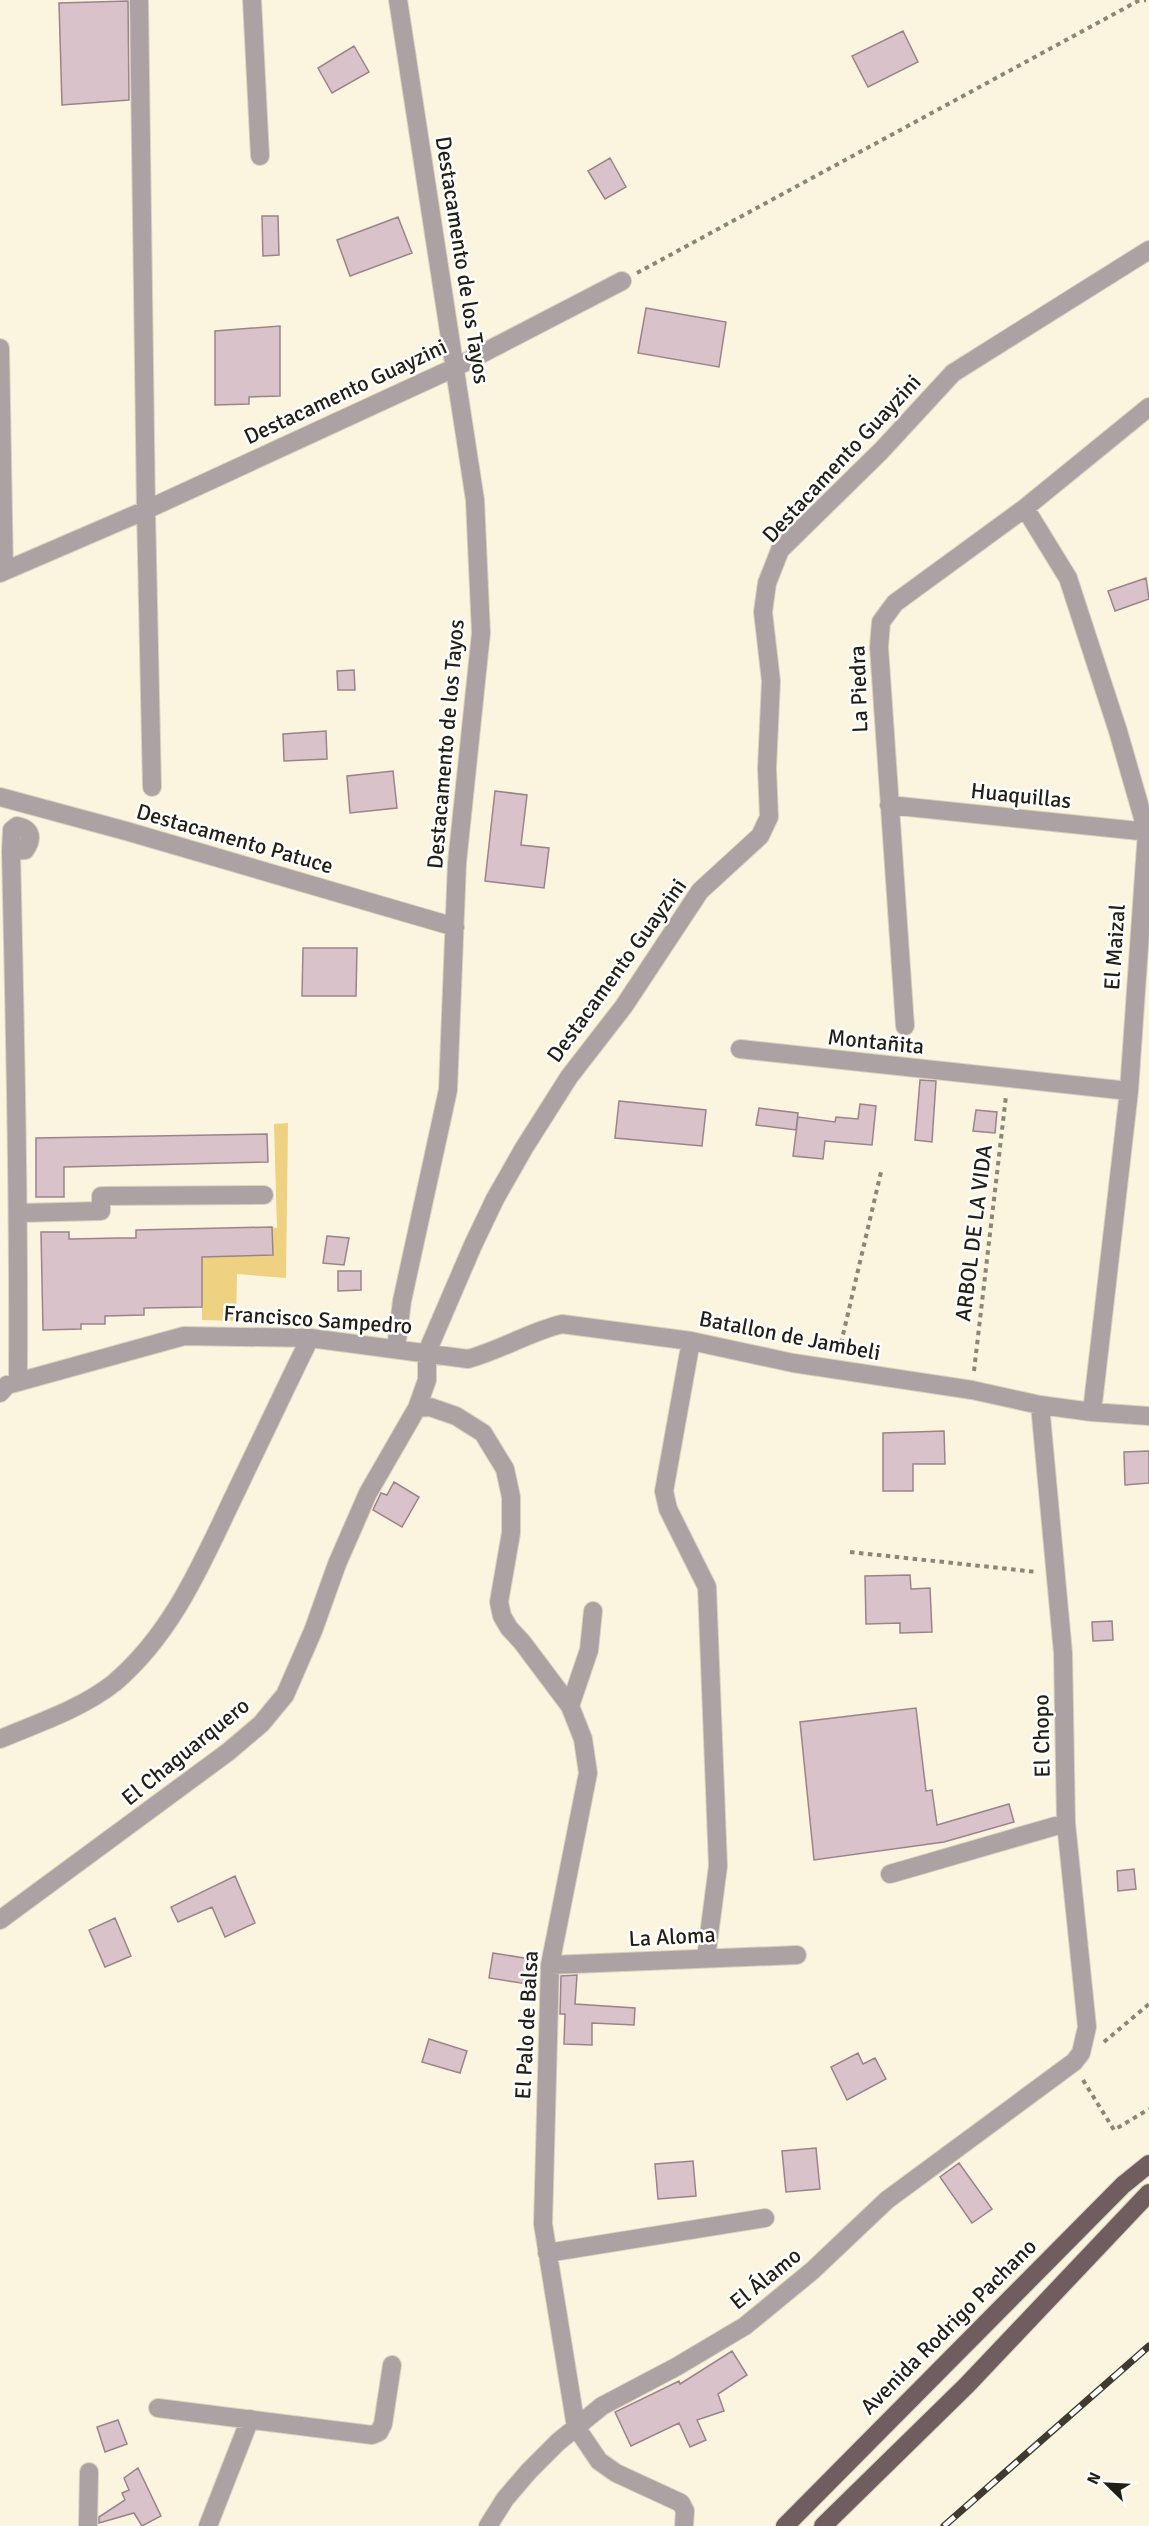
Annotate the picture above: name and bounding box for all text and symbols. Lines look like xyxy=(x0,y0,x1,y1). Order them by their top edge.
street label: Destacamento de los Tayos xyxy=(430,134,495,386)
street label: Destacamento Guayzini xyxy=(240,333,451,450)
street label: Destacamento Guayzini xyxy=(756,368,926,548)
street label: Destacamento de los Tayos xyxy=(421,618,470,870)
street label: La Piedra xyxy=(843,645,874,733)
street label: Huaquillas xyxy=(969,777,1073,814)
street label: Destacamento Patuce xyxy=(133,797,336,879)
street label: Destacamento Guayzini xyxy=(541,873,692,1067)
street label: El Maizal xyxy=(1098,903,1131,991)
street label: Montañita xyxy=(826,1023,925,1060)
street label: ARBOL DE LA VIDA xyxy=(949,1143,998,1323)
street label: Francisco Sampedro xyxy=(223,1299,413,1340)
street label: Batallon de Jambeli xyxy=(697,1305,883,1366)
street label: El Chaguarquero xyxy=(116,1692,255,1811)
street label: El Chopo xyxy=(1027,1694,1056,1778)
street label: La Aloma xyxy=(628,1921,716,1952)
street label: El Palo de Balsa xyxy=(509,1950,544,2100)
street label: Avenida Rodrigo Pachano xyxy=(855,2233,1042,2420)
street label: El Álamo xyxy=(724,2242,806,2315)
north arrow xyxy=(1077,2454,1137,2514)
text: N xyxy=(1083,2469,1106,2487)

